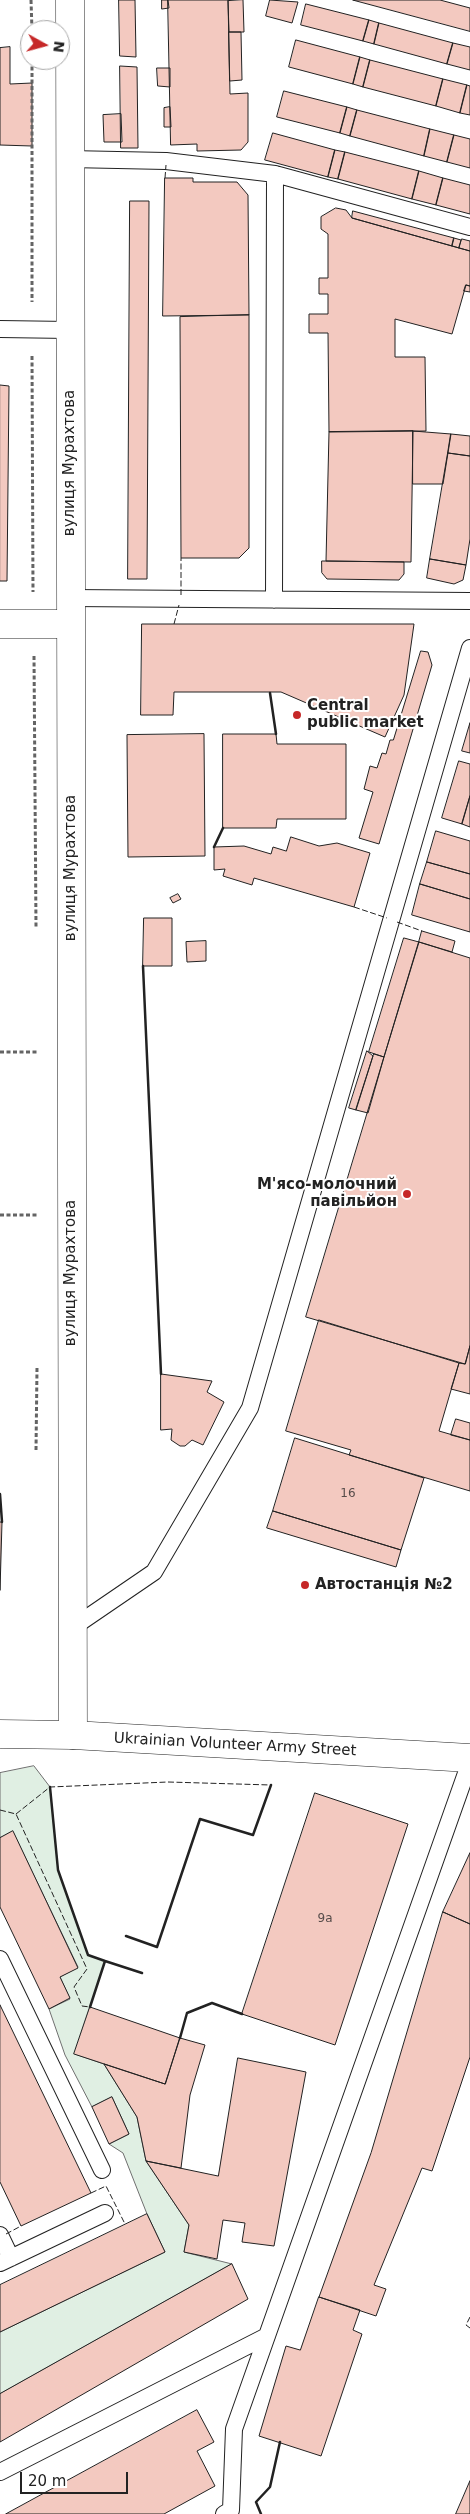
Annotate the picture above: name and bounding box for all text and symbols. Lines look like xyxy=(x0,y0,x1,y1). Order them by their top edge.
north arrow xyxy=(20,20,70,70)
text: N xyxy=(50,40,68,53)
street label: вулиця Мурахтова xyxy=(61,390,79,536)
place label: Central public market xyxy=(307,697,424,732)
marker: Central public market xyxy=(291,709,303,721)
street label: вулиця Мурахтова xyxy=(62,795,80,941)
place label: М'ясо-молочний павільйон xyxy=(257,1176,397,1211)
marker: М'ясо-молочний павільйон xyxy=(401,1188,413,1200)
street label: вулиця Мурахтова xyxy=(62,1200,80,1346)
house number: 16 xyxy=(340,1487,356,1501)
place label: Автостанція №2 xyxy=(315,1576,453,1594)
marker: Автостанція №2 xyxy=(299,1579,311,1591)
street label: Ukrainian Volunteer Army Street xyxy=(113,1730,357,1760)
house number: 9а xyxy=(318,1912,332,1926)
scale bar xyxy=(22,2462,130,2494)
text: 20 m xyxy=(28,2472,66,2490)

